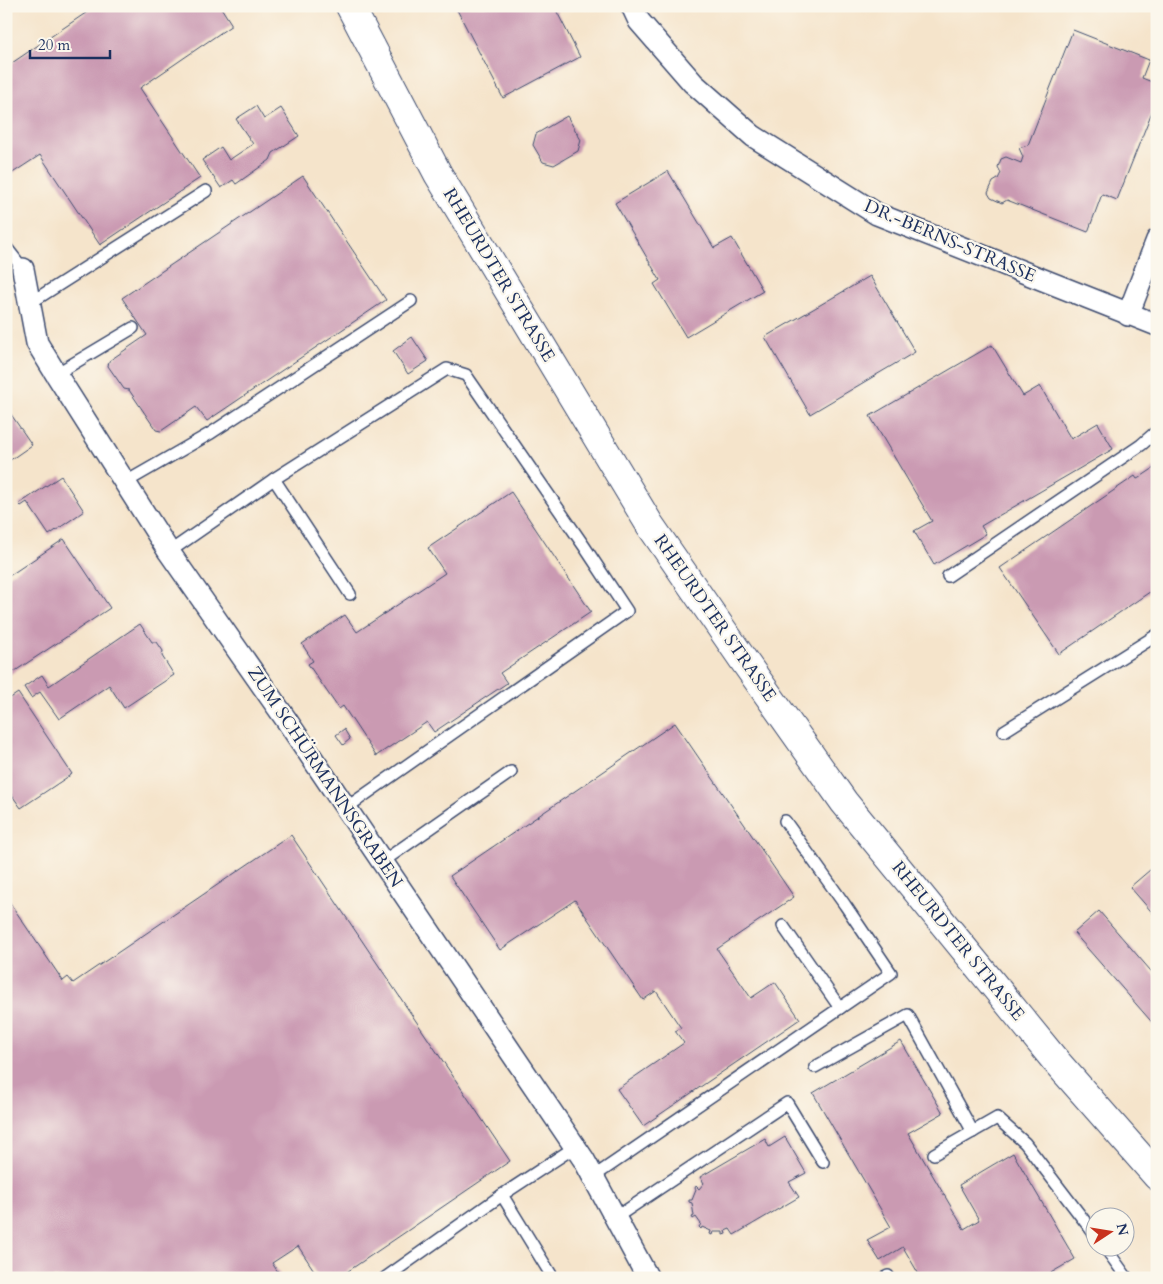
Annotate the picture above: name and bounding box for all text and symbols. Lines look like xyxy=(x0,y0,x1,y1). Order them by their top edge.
scale bar xyxy=(30,28,110,60)
text: 20 m xyxy=(38,35,70,55)
street label: RHEURDTER STRASSE xyxy=(437,183,561,367)
street label: DR.-BERNS-STRASSE xyxy=(860,193,1040,289)
street label: RHEURDTER STRASSE xyxy=(648,529,782,707)
street label: ZUM SCHÜRMANNSGRABEN xyxy=(241,661,409,893)
street label: RHEURDTER STRASSE xyxy=(886,856,1030,1026)
north arrow xyxy=(1086,1206,1136,1256)
text: N xyxy=(1112,1221,1133,1237)

